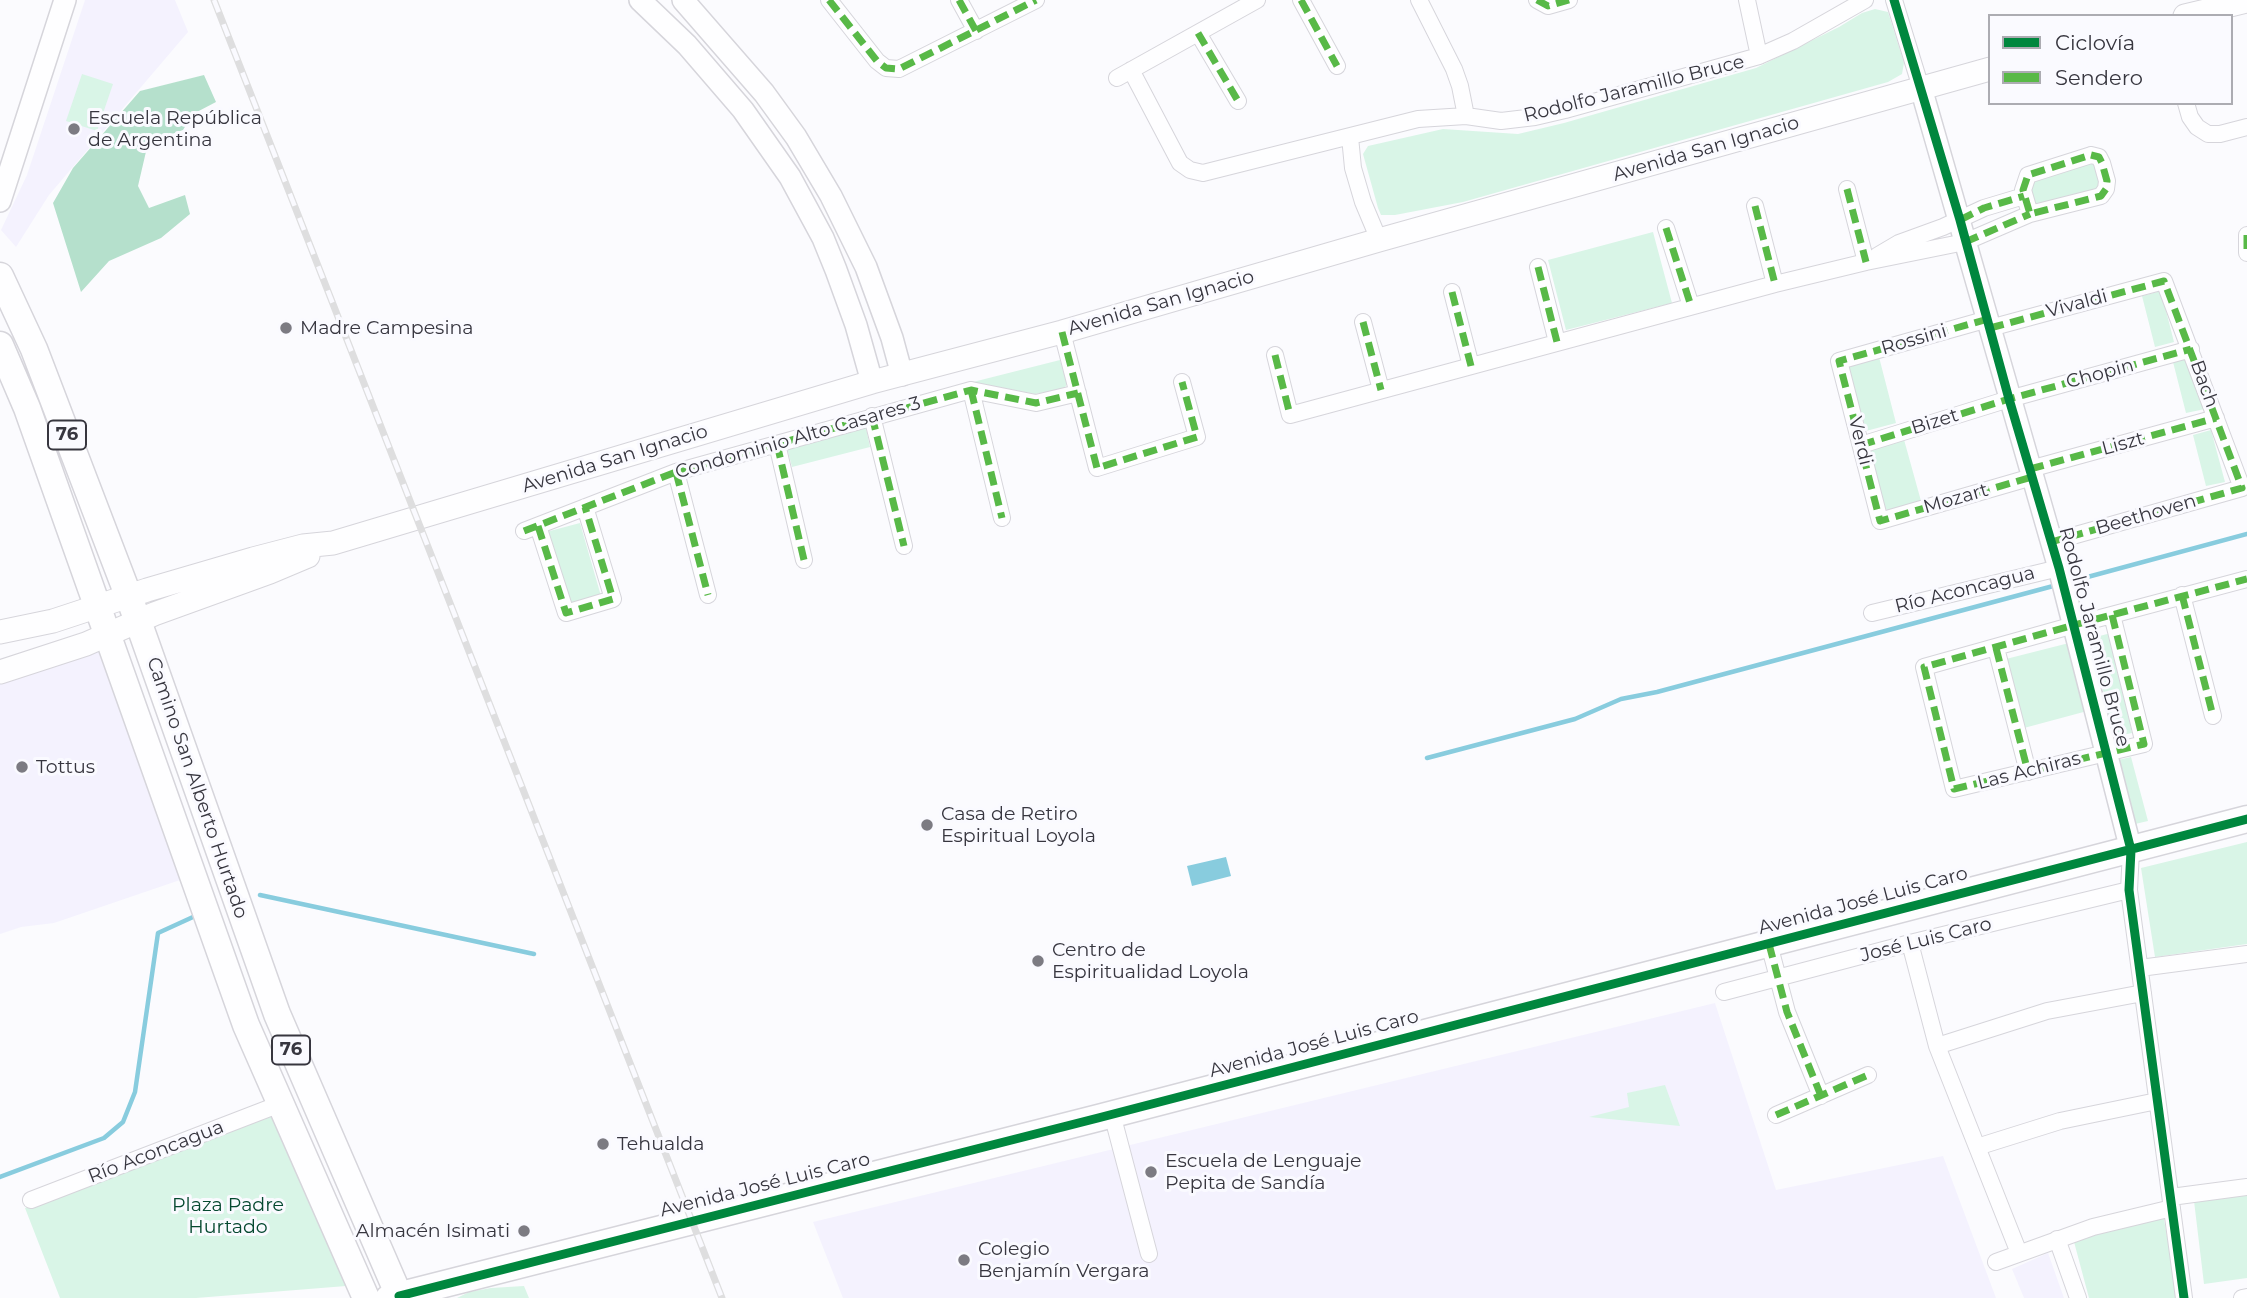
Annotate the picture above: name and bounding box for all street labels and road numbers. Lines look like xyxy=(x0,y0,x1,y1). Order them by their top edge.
street label: Rodolfo Jaramillo Bruce xyxy=(1521,51,1747,127)
street label: Avenida San Ignacio xyxy=(1610,111,1802,187)
street label: Avenida San Ignacio xyxy=(1065,265,1257,341)
street label: Vivaldi xyxy=(2044,285,2110,323)
street label: Rossini xyxy=(1879,320,1949,360)
street label: Chopin xyxy=(2064,354,2136,394)
street label: Bach xyxy=(2185,357,2223,411)
street label: Condominio Alto Casares 3 xyxy=(673,392,923,484)
street label: Bizet xyxy=(1909,404,1961,440)
street label: Verdi xyxy=(1843,414,1877,468)
street label: Avenida San Ignacio xyxy=(520,420,710,498)
road number: 76 xyxy=(48,421,86,450)
street label: Liszt xyxy=(2099,427,2147,461)
street label: Mozart xyxy=(1921,479,1991,519)
street label: Beethoven xyxy=(2093,490,2199,540)
street label: Rodolfo Jaramillo Bruce xyxy=(2054,525,2134,749)
street label: Río Aconcagua xyxy=(1893,562,2037,618)
street label: Camino San Alberto Hurtado xyxy=(141,654,253,922)
street label: Las Achiras xyxy=(1975,747,2083,795)
street label: Avenida José Luis Caro xyxy=(1756,862,1970,940)
street label: José Luis Caro xyxy=(1858,913,1994,967)
street label: Avenida José Luis Caro xyxy=(1207,1005,1421,1083)
road number: 76 xyxy=(272,1036,310,1064)
street label: Río Aconcagua xyxy=(85,1116,227,1188)
street label: Avenida José Luis Caro xyxy=(658,1148,872,1222)

